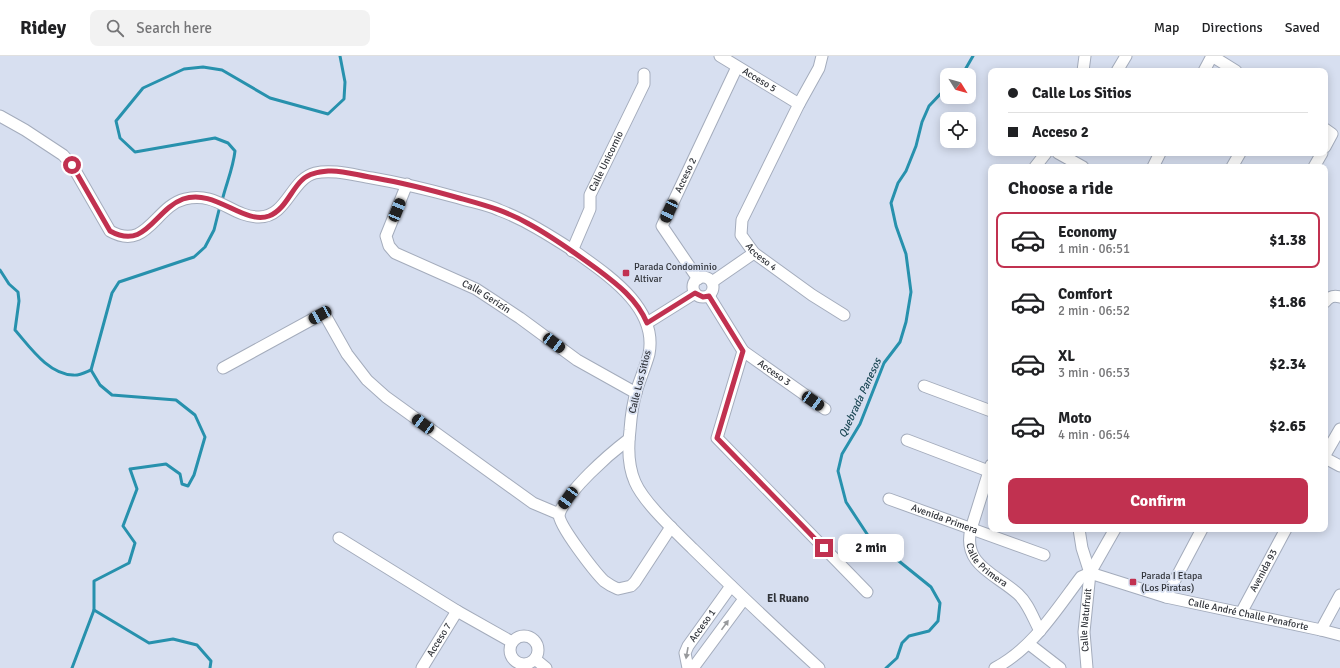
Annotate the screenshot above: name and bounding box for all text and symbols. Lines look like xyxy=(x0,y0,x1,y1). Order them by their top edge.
search box xyxy=(90,10,370,46)
text: Ridey xyxy=(20,16,66,40)
icon: search xyxy=(104,17,126,39)
text: Search here xyxy=(136,19,212,37)
text: Map xyxy=(1154,19,1180,36)
text: Directions xyxy=(1202,19,1263,36)
text: Saved xyxy=(1285,19,1320,36)
street label: Acceso 5 xyxy=(740,65,778,95)
north arrow xyxy=(940,68,976,104)
map controls xyxy=(940,68,976,148)
text: Calle Los Sitios xyxy=(1032,84,1131,102)
button: locate xyxy=(940,112,976,148)
text: Acceso 2 xyxy=(1032,123,1089,141)
street label: Calle Unicornio xyxy=(587,129,626,194)
route start xyxy=(63,156,81,174)
street label: Acceso 2 xyxy=(672,156,699,195)
text: Choose a ride xyxy=(1008,177,1113,199)
car xyxy=(387,197,407,223)
car xyxy=(658,198,680,224)
icon: car xyxy=(1010,222,1046,258)
text: Economy xyxy=(1058,223,1117,241)
text: $1.38 xyxy=(1269,231,1306,249)
street label: Acceso 4 xyxy=(743,241,780,274)
text: 1 min · 06:51 xyxy=(1058,241,1130,257)
place label: Parada Condominio Altivar xyxy=(634,261,717,285)
marker: Parada Condominio Altivar xyxy=(621,268,631,278)
street label: Calle Gerizín xyxy=(460,278,513,316)
icon: car xyxy=(1010,284,1046,320)
text: Comfort xyxy=(1058,285,1112,303)
text: $1.86 xyxy=(1269,293,1306,311)
text: 2 min · 06:52 xyxy=(1058,303,1130,319)
car xyxy=(307,304,333,326)
car xyxy=(541,331,567,355)
icon: car xyxy=(1010,346,1046,382)
text: XL xyxy=(1058,347,1075,365)
street label: Calle Los Sitios xyxy=(626,349,654,415)
water label: Quebrada Panesos xyxy=(836,355,885,440)
text: $2.34 xyxy=(1269,355,1306,373)
street label: Acceso 3 xyxy=(755,357,793,389)
text: 3 min · 06:53 xyxy=(1058,365,1130,381)
car xyxy=(800,389,826,413)
icon: car xyxy=(1010,408,1046,444)
text: Moto xyxy=(1058,409,1092,427)
car xyxy=(410,412,436,436)
text: $2.65 xyxy=(1269,417,1306,435)
text: 4 min · 06:54 xyxy=(1058,427,1130,443)
button: Confirm xyxy=(1008,478,1308,524)
car xyxy=(556,485,580,511)
street label: Avenida Primera xyxy=(910,502,979,537)
callout: 2 min xyxy=(838,534,904,562)
route end xyxy=(815,539,833,557)
text: 2 min xyxy=(855,540,887,556)
street label: Calle Primera xyxy=(964,542,1010,590)
street label: Avenida 93 xyxy=(1247,547,1280,594)
place label: Parada I Etapa (Los Piratas) xyxy=(1141,570,1202,594)
marker: Parada I Etapa (Los Piratas) xyxy=(1128,577,1138,587)
street label: Calle Natufruit xyxy=(1078,587,1094,652)
district label: El Ruano xyxy=(767,592,809,605)
street label: Calle André Challe Penaforte xyxy=(1187,596,1310,633)
street label: Acceso 1 xyxy=(687,607,718,644)
one-way arrow xyxy=(720,620,729,631)
street label: Acceso 7 xyxy=(424,621,454,659)
one-way arrow xyxy=(684,647,690,659)

